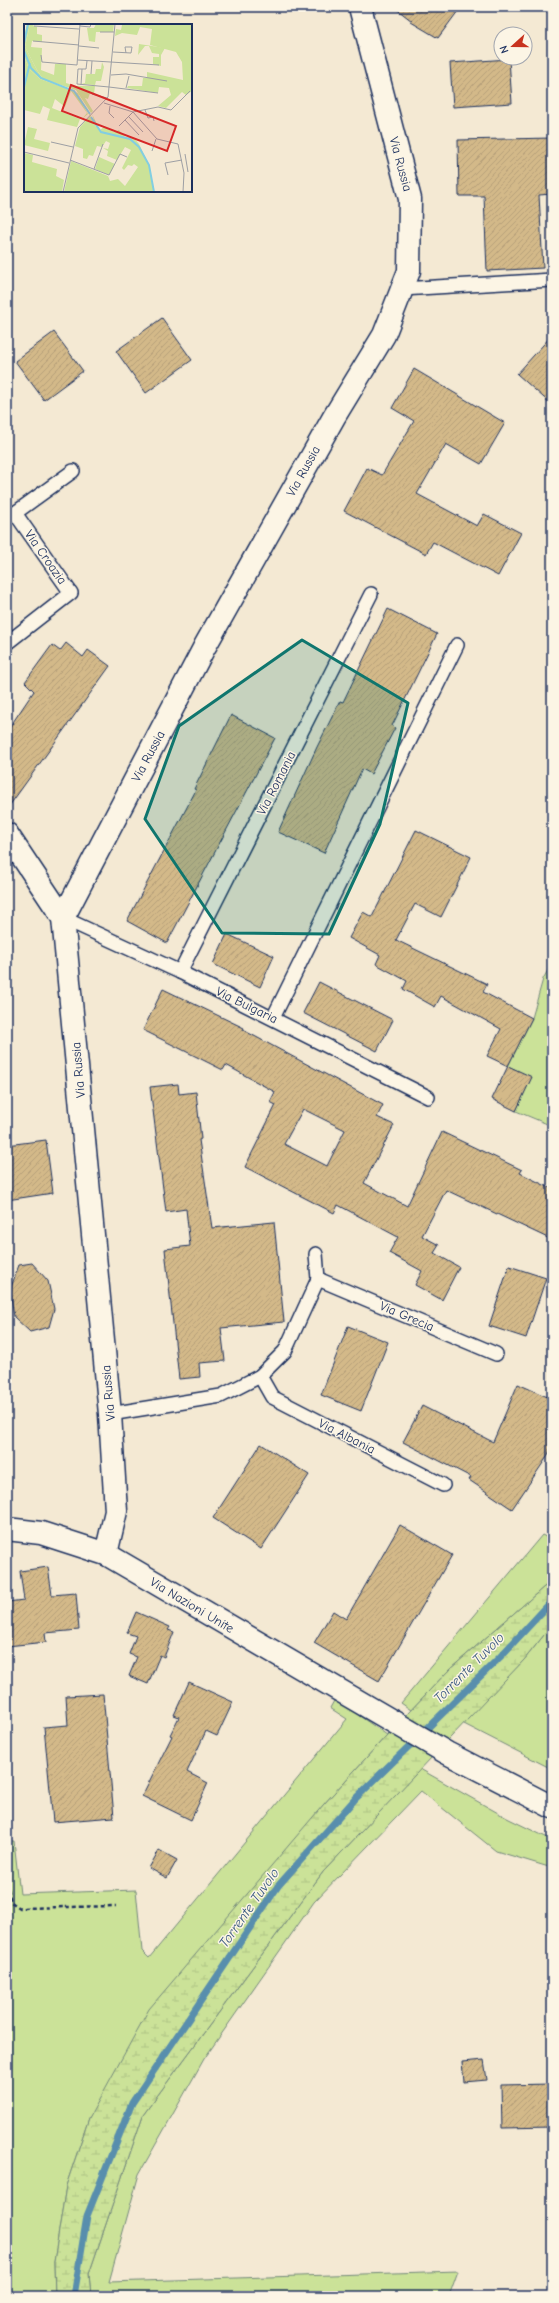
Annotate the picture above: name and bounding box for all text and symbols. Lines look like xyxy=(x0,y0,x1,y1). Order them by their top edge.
inset map xyxy=(24,24,192,192)
north arrow xyxy=(493,26,533,66)
text: N xyxy=(497,44,511,55)
street label: Via Russia xyxy=(387,135,415,193)
street label: Via Russia xyxy=(283,443,323,499)
street label: Via Croazia xyxy=(22,527,70,587)
street label: Via Russia xyxy=(128,728,168,784)
street label: Via Romania xyxy=(253,749,299,817)
street label: Via Bulgaria xyxy=(214,984,280,1026)
street label: Via Russia xyxy=(68,1042,88,1098)
street label: Via Grecia xyxy=(378,1298,436,1334)
street label: Via Russia xyxy=(98,1365,118,1421)
street label: Via Albania xyxy=(316,1415,378,1457)
street label: Via Nazioni Unite xyxy=(147,1574,237,1636)
water label: Torrente Tuvolo xyxy=(430,1629,508,1707)
water label: Torrente Tuvolo xyxy=(215,1865,283,1951)

